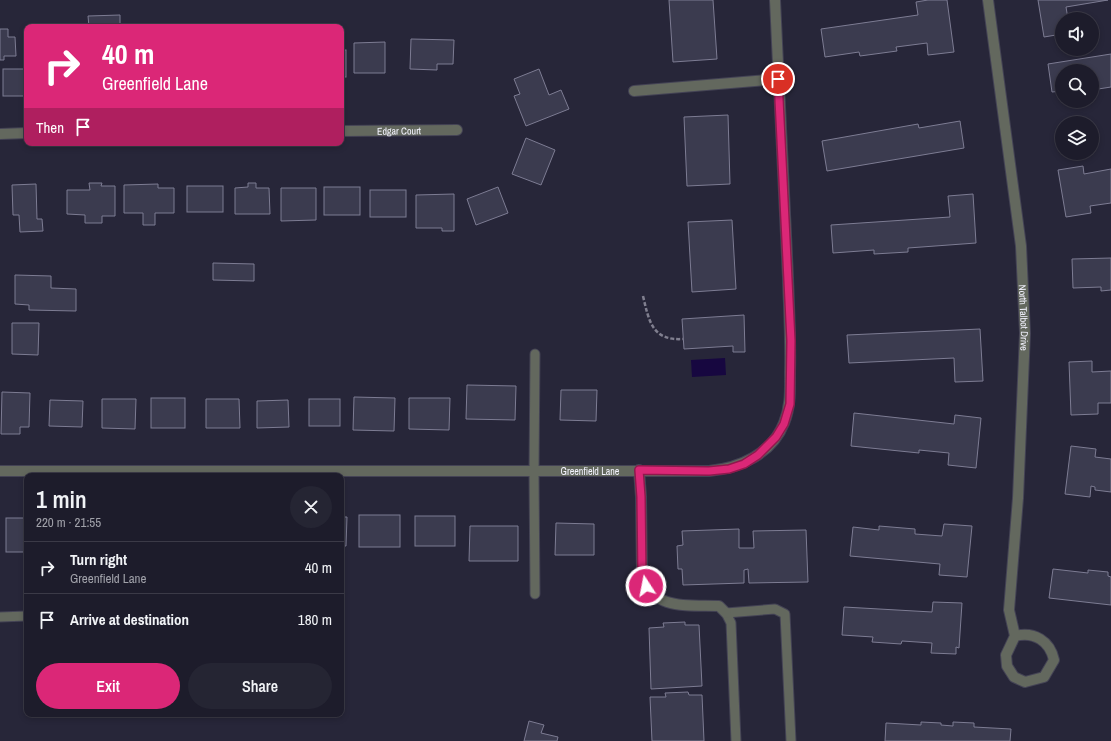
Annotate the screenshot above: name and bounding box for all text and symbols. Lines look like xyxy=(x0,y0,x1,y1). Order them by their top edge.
map controls xyxy=(1055,12,1099,160)
button: sound xyxy=(1055,12,1099,56)
text: 40 m xyxy=(102,35,154,73)
icon: right xyxy=(36,40,88,92)
pin xyxy=(761,62,795,96)
button: search xyxy=(1055,64,1099,108)
icon: arrive xyxy=(767,68,789,90)
text: Greenfield Lane xyxy=(102,71,208,96)
icon: arrive xyxy=(72,116,94,138)
button: layers xyxy=(1055,116,1099,160)
text: Then xyxy=(36,117,64,138)
street label: Edgar Court xyxy=(377,124,422,137)
street label: North Talbot Drive xyxy=(1016,284,1032,351)
street label: Greenfield Lane xyxy=(561,465,620,478)
text: 1 min xyxy=(36,483,87,515)
button: close xyxy=(290,486,332,528)
text: 220 m · 21:55 xyxy=(36,514,101,531)
text: Turn right xyxy=(70,549,127,570)
icon: right xyxy=(36,557,58,579)
text: 40 m xyxy=(305,557,332,578)
position arrow xyxy=(625,565,667,607)
text: Greenfield Lane xyxy=(70,570,146,587)
icon: arrive xyxy=(36,609,58,631)
text: Arrive at destination xyxy=(70,609,189,630)
text: 180 m xyxy=(298,609,332,630)
button: Exit xyxy=(36,663,180,709)
button: Share xyxy=(188,663,332,709)

